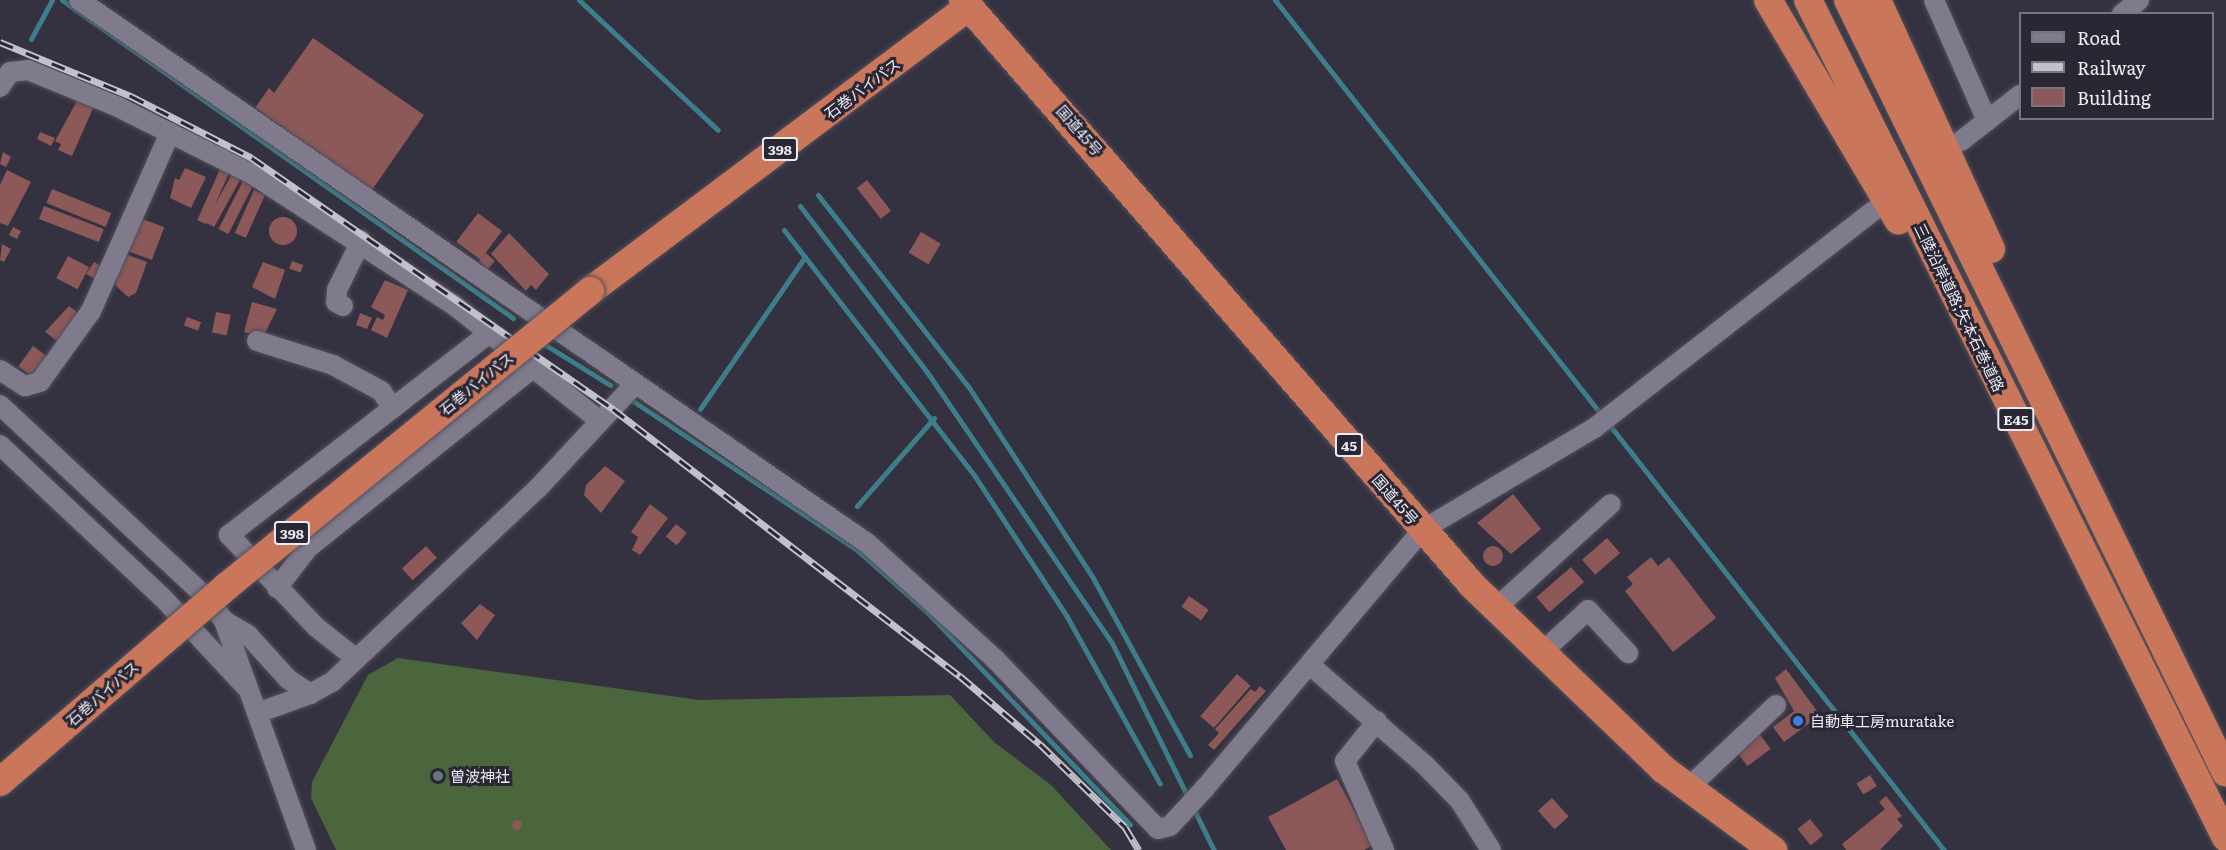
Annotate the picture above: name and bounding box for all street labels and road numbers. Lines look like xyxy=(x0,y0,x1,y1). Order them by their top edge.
street label: 石巻バイパス xyxy=(821,54,903,122)
street label: 国道45号 xyxy=(1053,101,1107,159)
road number: 398 xyxy=(760,138,800,160)
street label: 三陸沿岸道路;矢本石巻道路 xyxy=(1911,220,2009,394)
street label: 石巻バイパス xyxy=(435,348,517,418)
road number: E45 xyxy=(1996,408,2036,430)
road number: 45 xyxy=(1334,434,1364,456)
street label: 国道45号 xyxy=(1369,470,1423,528)
road number: 398 xyxy=(272,522,312,544)
street label: 石巻バイパス xyxy=(62,657,142,729)

